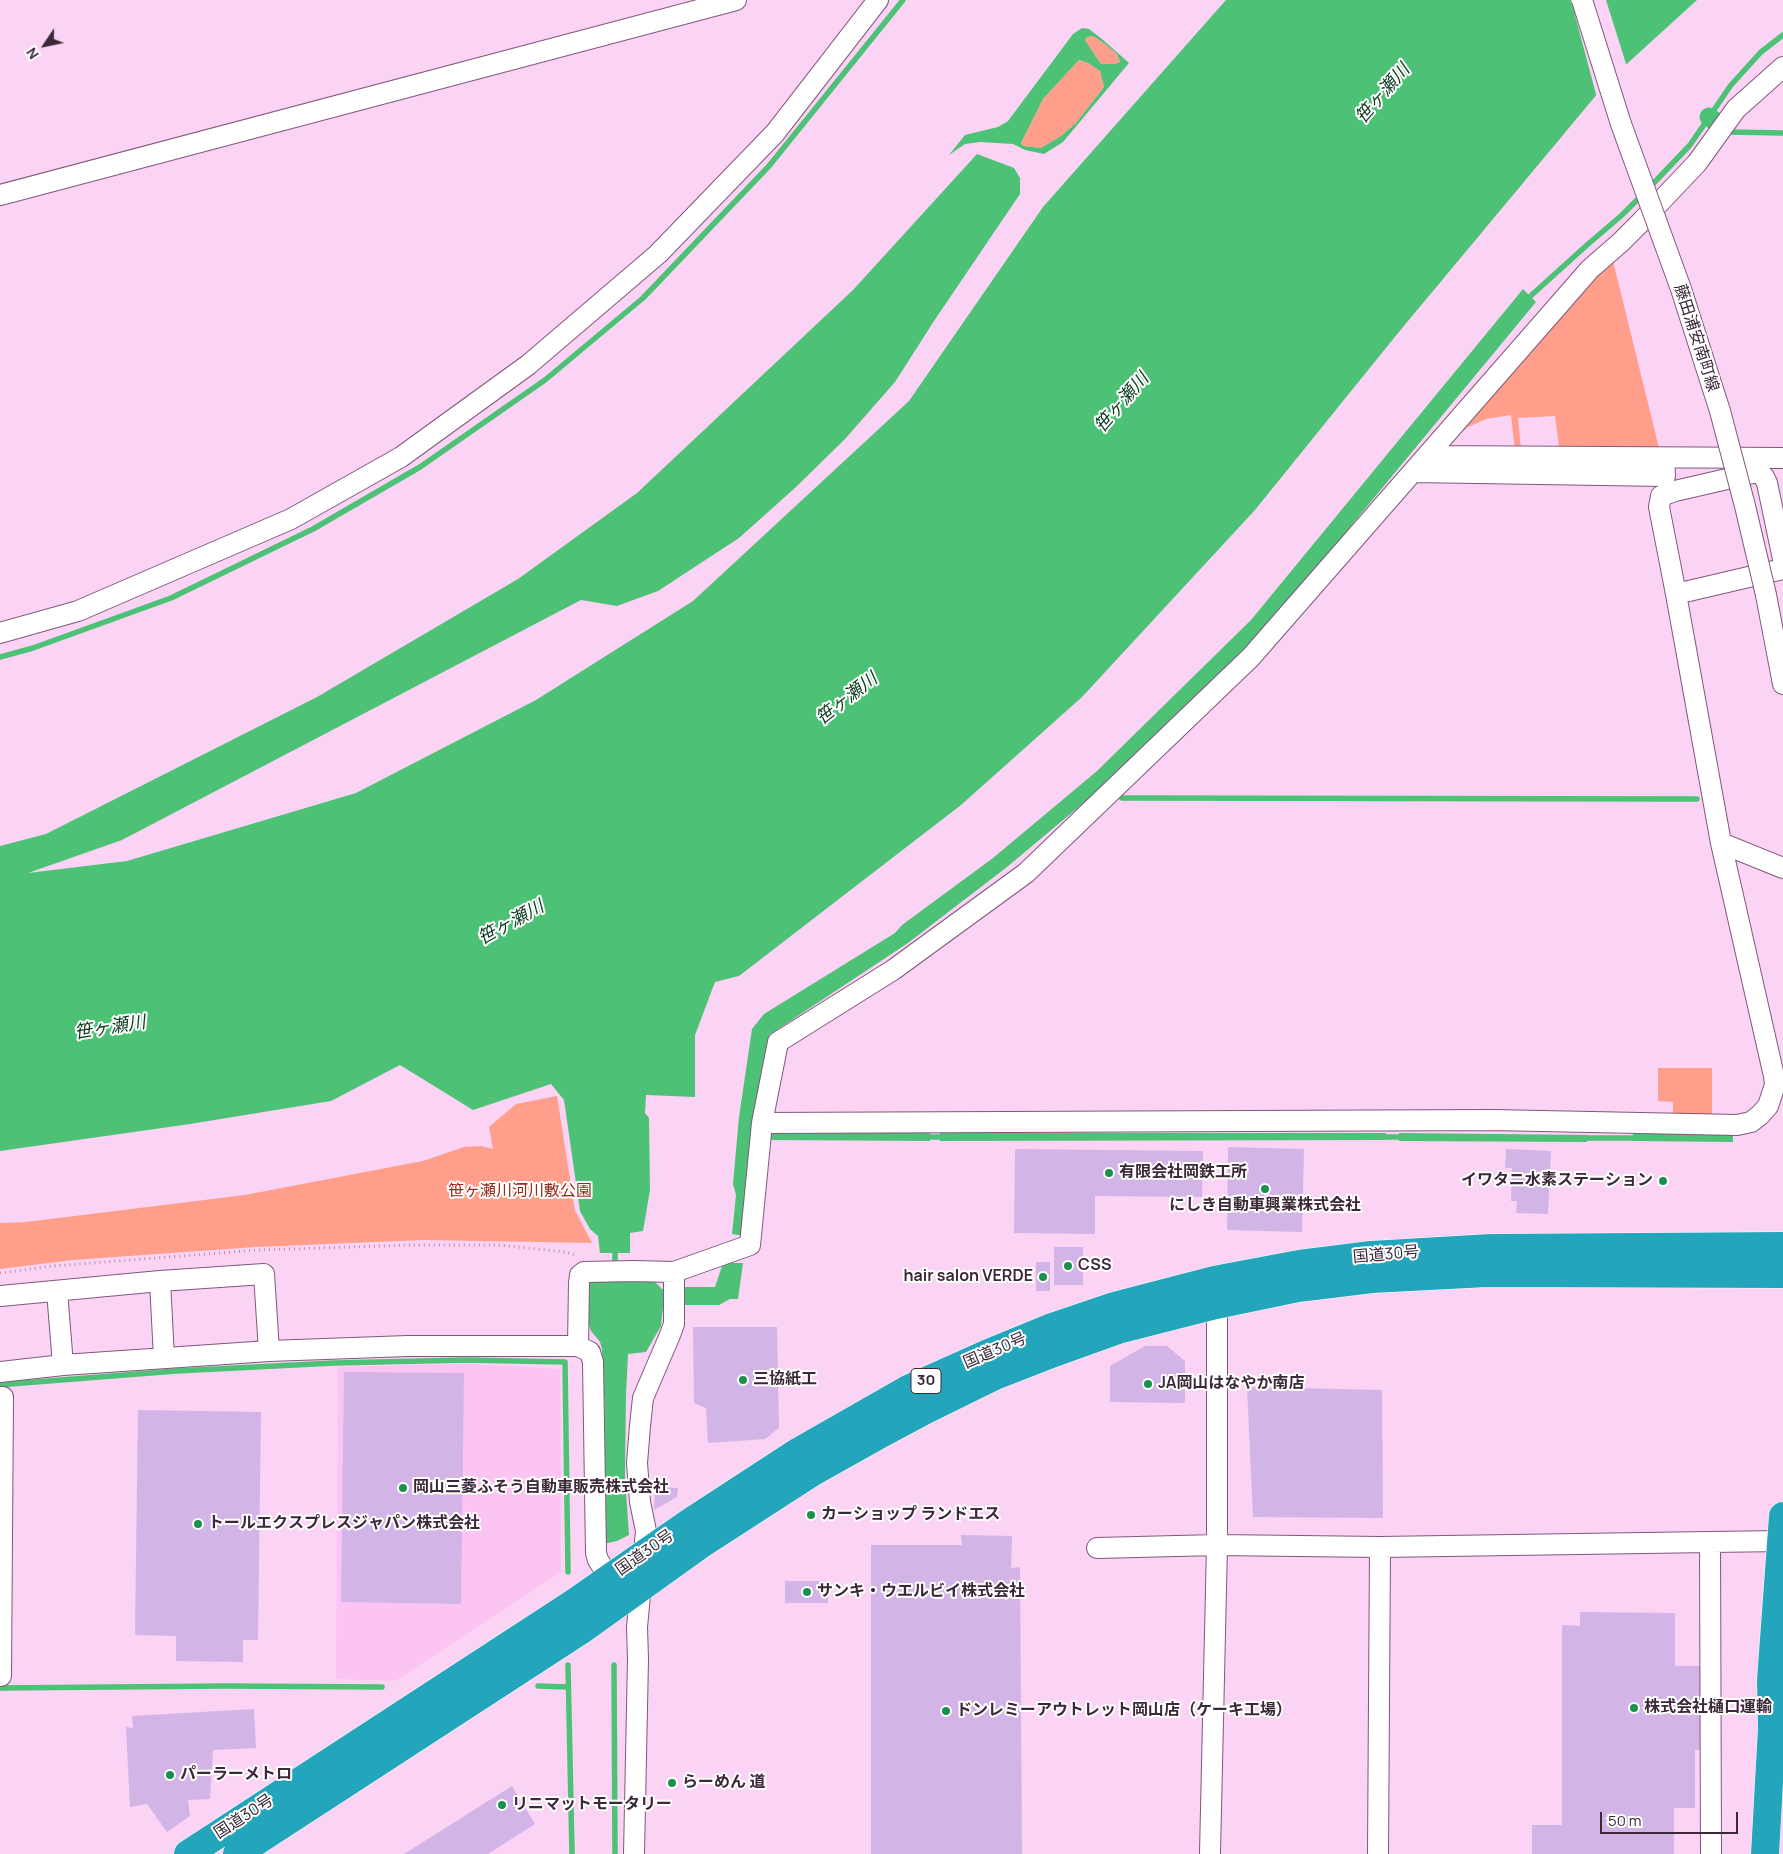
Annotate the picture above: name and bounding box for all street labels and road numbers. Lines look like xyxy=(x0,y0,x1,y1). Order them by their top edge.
street label: 藤田浦安南町線 xyxy=(1670,282,1722,394)
street label: 国道30号 xyxy=(1352,1243,1420,1267)
street label: 国道30号 xyxy=(961,1329,1029,1373)
road number: 30 xyxy=(911,1368,941,1394)
street label: 国道30号 xyxy=(612,1526,678,1580)
street label: 国道30号 xyxy=(211,1791,277,1843)

